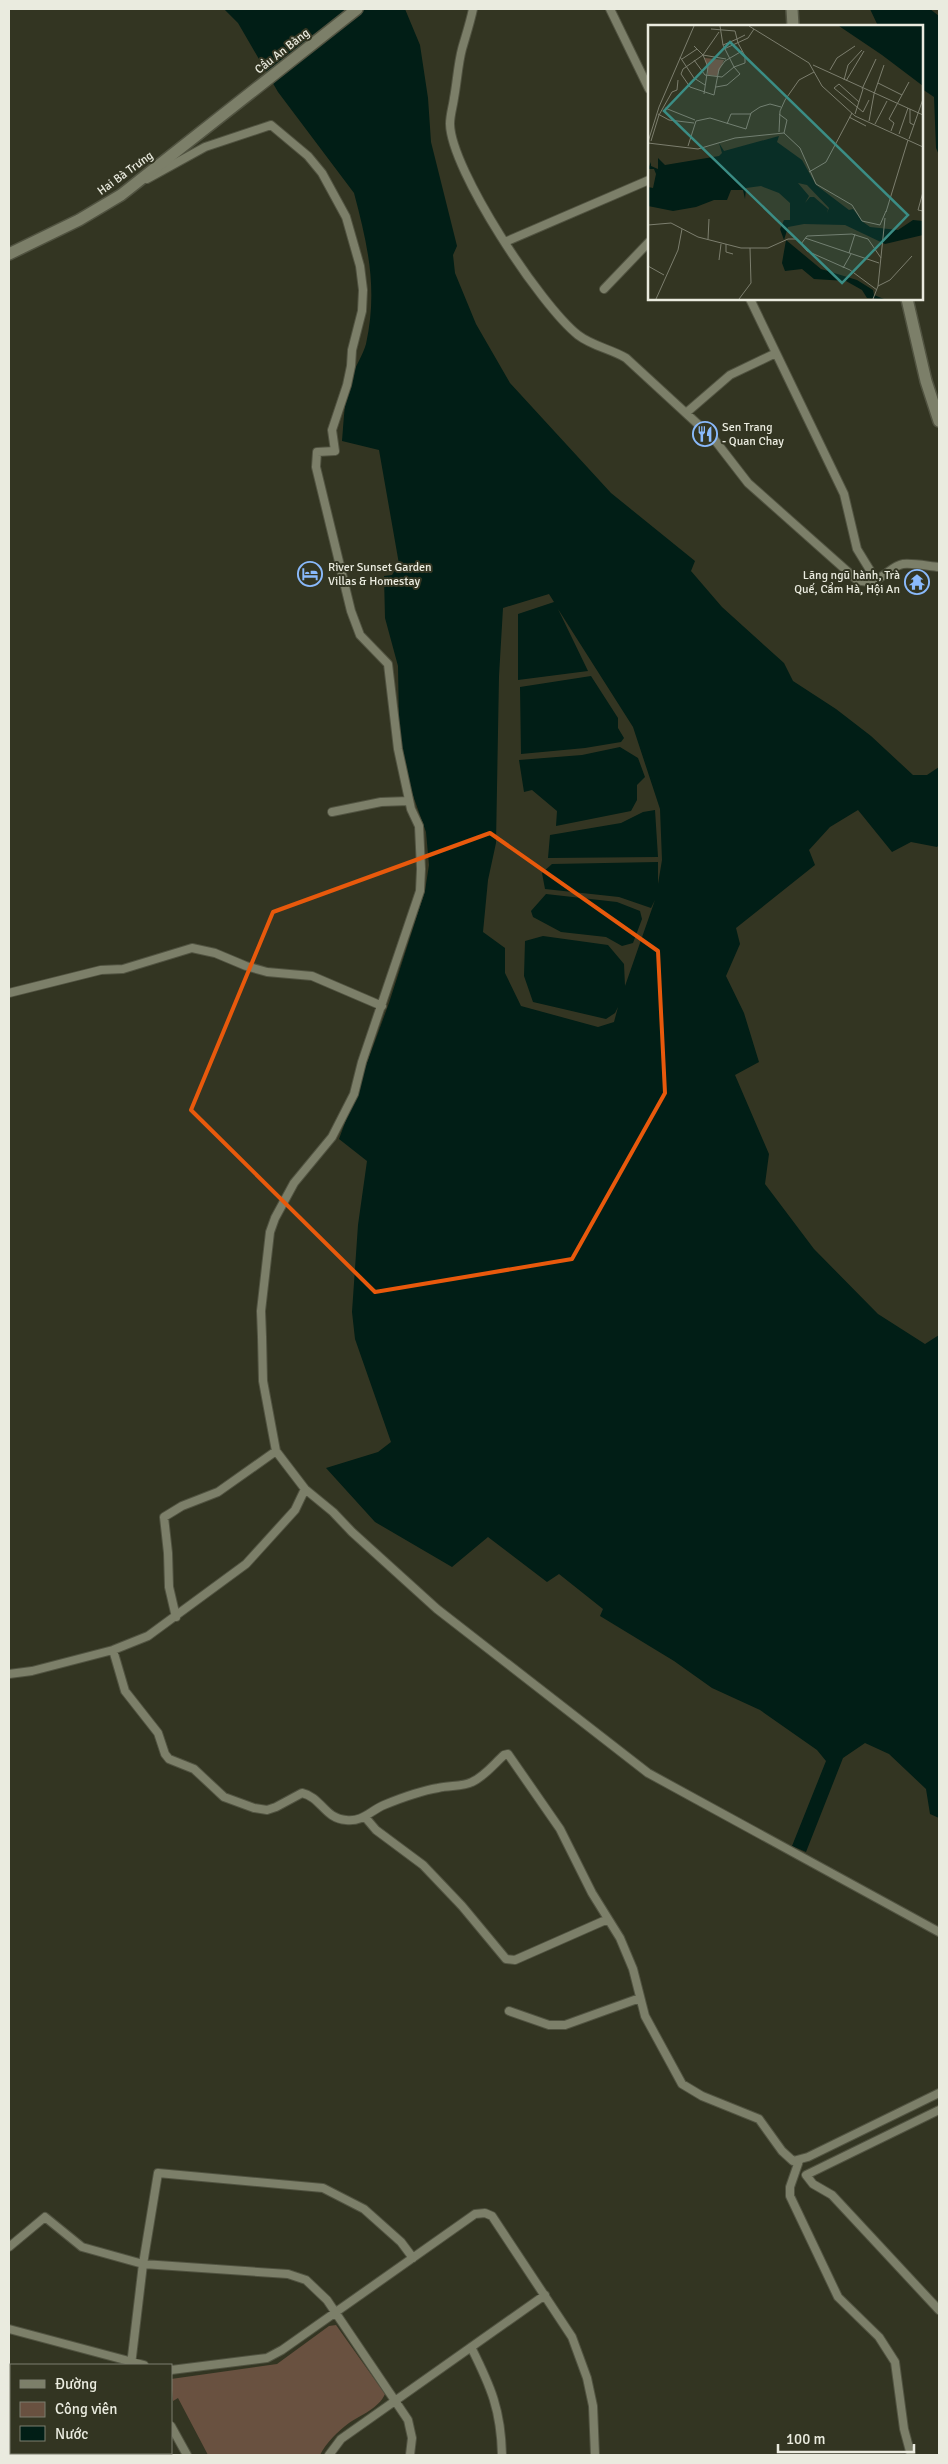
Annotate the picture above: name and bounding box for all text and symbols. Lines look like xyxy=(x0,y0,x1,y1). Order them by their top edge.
street label: Cầu An Bàng xyxy=(252,25,313,77)
inset map xyxy=(648,25,923,300)
street label: Hai Bà Trưng xyxy=(94,148,156,199)
place label: Sen Trang - Quan Chay xyxy=(722,420,784,449)
restaurant icon: Sen Trang - Quan Chay xyxy=(692,421,718,447)
place label: River Sunset Garden Villas & Homestay xyxy=(328,560,432,589)
hotel icon: River Sunset Garden Villas & Homestay xyxy=(297,561,323,587)
place label: Lăng ngũ hành, Trà Quế, Cẩm Hà, Hội An xyxy=(794,568,900,597)
temple icon: Lăng ngũ hành, Trà Quế, Cẩm Hà, Hội An xyxy=(904,569,930,595)
legend xyxy=(10,2364,172,2454)
text: Đường xyxy=(55,2375,97,2393)
text: Công viên xyxy=(55,2400,118,2418)
scale bar xyxy=(778,2422,914,2454)
text: Nước xyxy=(55,2425,88,2443)
text: 100 m xyxy=(786,2430,826,2448)

